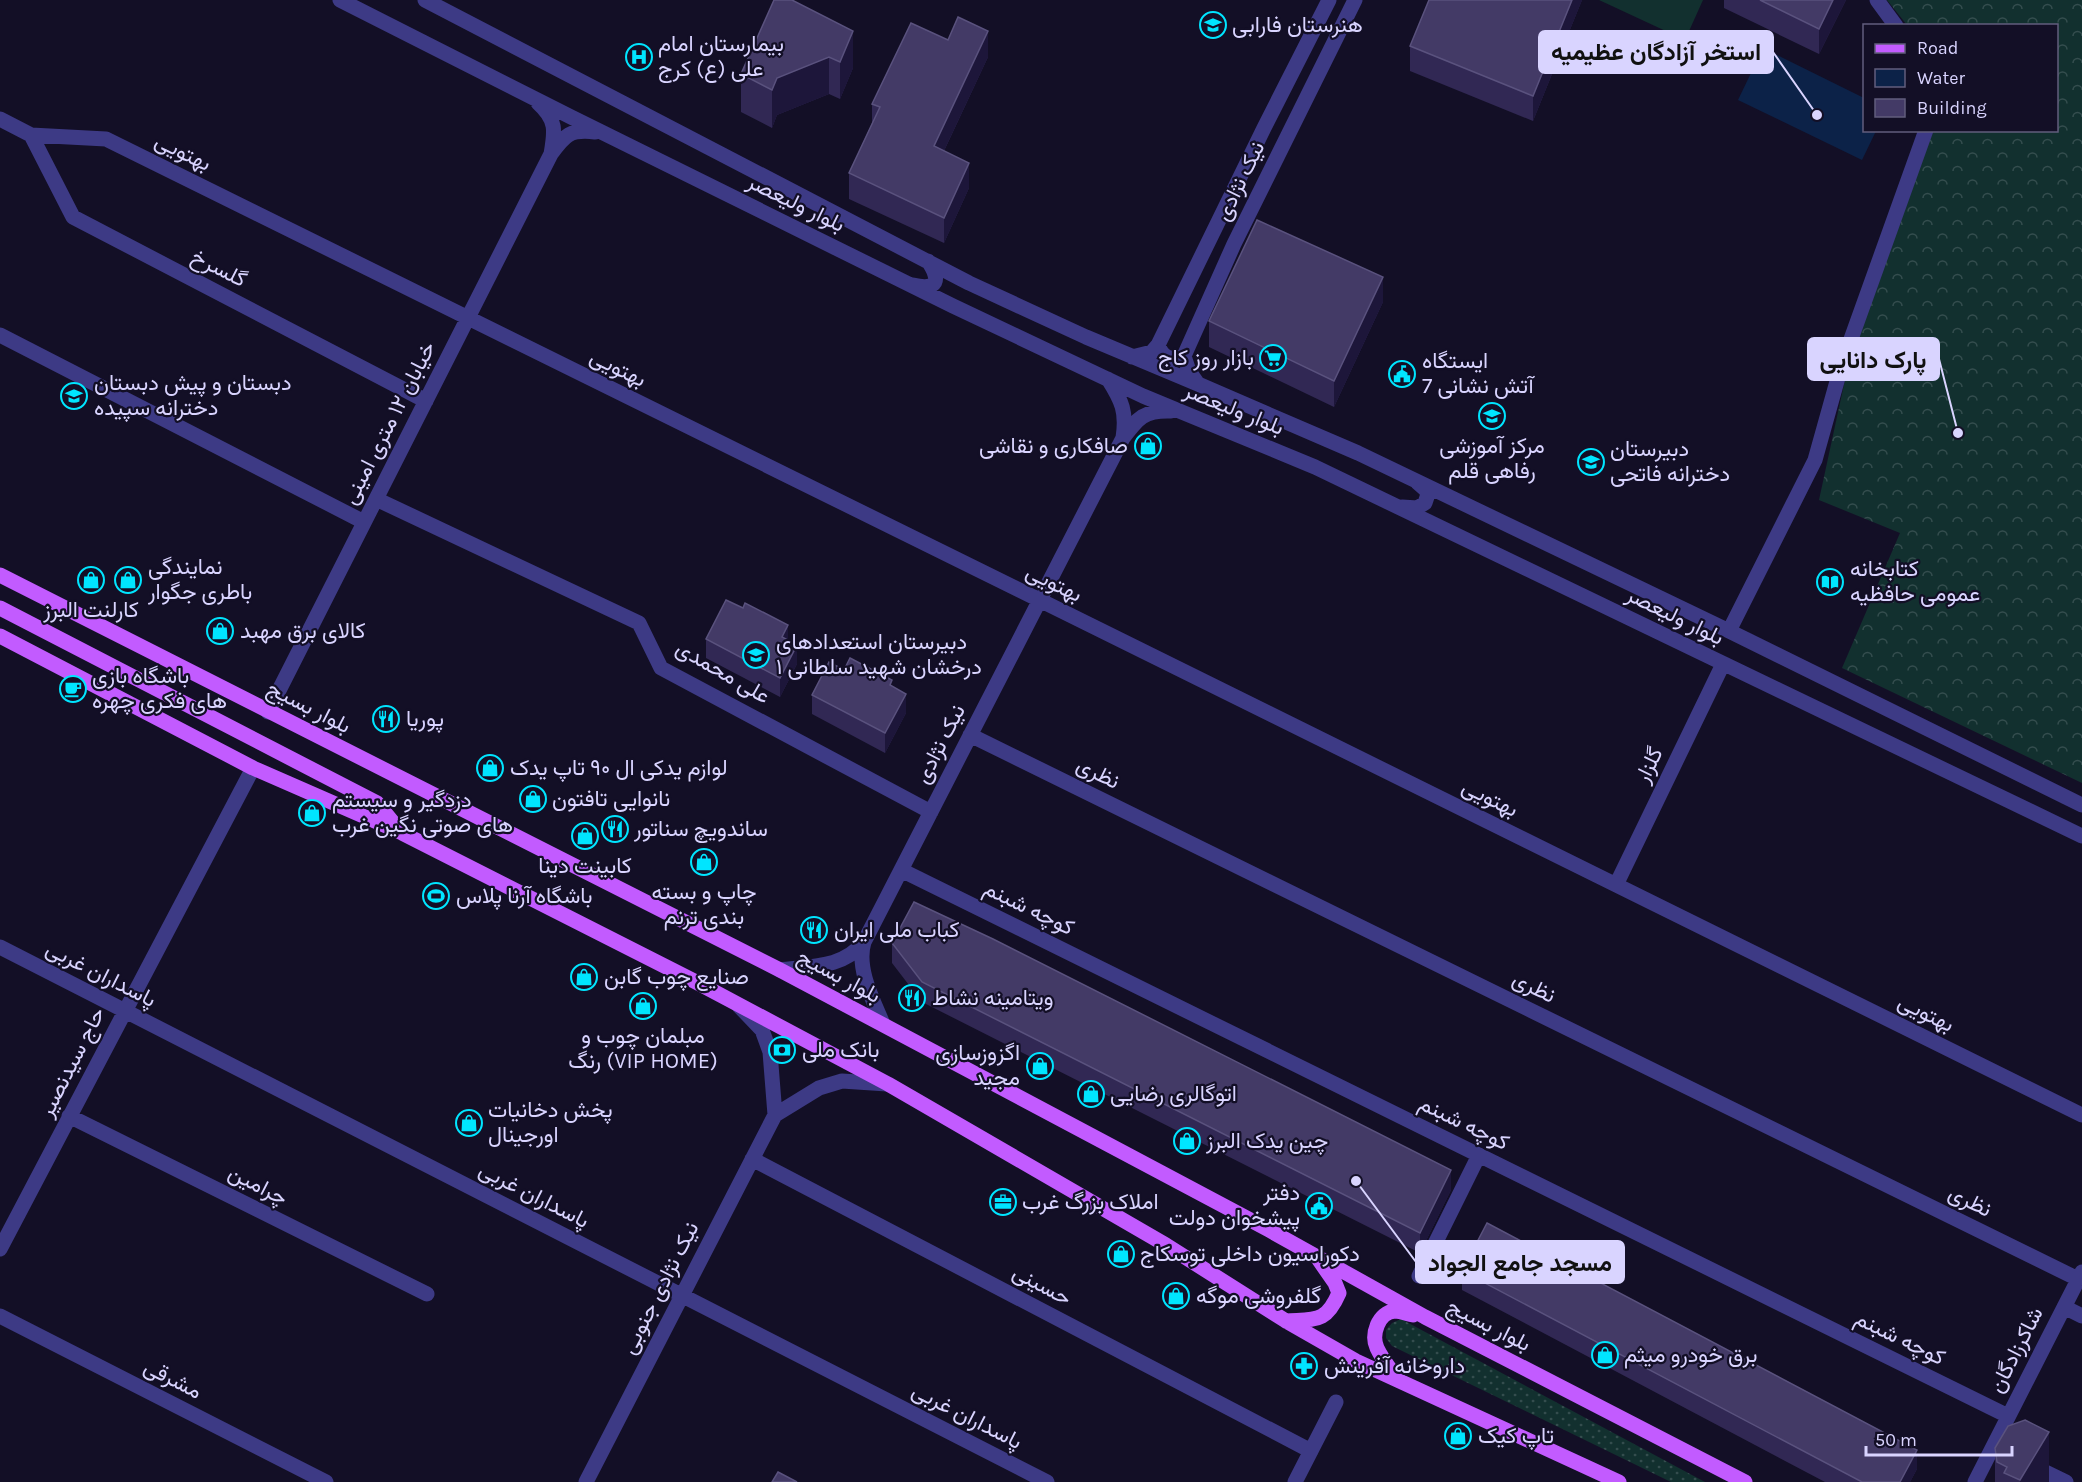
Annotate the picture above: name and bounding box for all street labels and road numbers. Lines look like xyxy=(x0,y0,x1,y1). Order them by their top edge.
street label: بهتویی xyxy=(151,127,215,177)
street label: نیک نژادی xyxy=(1210,137,1270,225)
street label: بلوار ولیعصر xyxy=(742,168,849,238)
street label: گلسرخ xyxy=(187,243,251,294)
street label: خیابان ۱۲ متری امینی xyxy=(337,337,441,509)
street label: بهتویی xyxy=(586,343,650,393)
street label: بلوار ولیعصر xyxy=(1179,377,1288,441)
street label: بهتویی xyxy=(1022,558,1086,608)
street label: بلوار ولیعصر xyxy=(1621,581,1728,651)
street label: علی محمدی xyxy=(671,635,775,709)
street label: بلوار بسیج xyxy=(262,675,355,740)
street label: نیک نژادی xyxy=(909,700,971,788)
street label: گلزار xyxy=(1629,743,1669,788)
street label: نظری xyxy=(1072,751,1124,795)
street label: بهتویی xyxy=(1458,773,1522,823)
street label: کوچه شبنم xyxy=(979,875,1079,942)
street label: پاسداران غربی xyxy=(41,935,160,1014)
street label: بلوار بسیج xyxy=(792,943,885,1010)
street label: نظری xyxy=(1508,965,1560,1009)
street label: بهتویی xyxy=(1894,988,1958,1038)
street label: حاج سیدنصیر xyxy=(33,1003,112,1123)
street label: کوچه شبنم xyxy=(1414,1090,1514,1157)
street label: پاسداران غربی xyxy=(474,1156,593,1235)
street label: چرامین xyxy=(224,1159,292,1212)
street label: نظری xyxy=(1944,1179,1996,1223)
street label: نیک نژادی جنوبی xyxy=(615,1217,705,1359)
street label: حسینی xyxy=(1008,1259,1076,1311)
street label: بلوار بسیج xyxy=(1442,1293,1535,1358)
street label: شاکرزادگان xyxy=(1983,1303,2049,1397)
street label: کوچه شبنم xyxy=(1850,1305,1950,1372)
street label: مشرقی xyxy=(140,1353,206,1405)
street label: پاسداران غربی xyxy=(907,1377,1026,1456)

